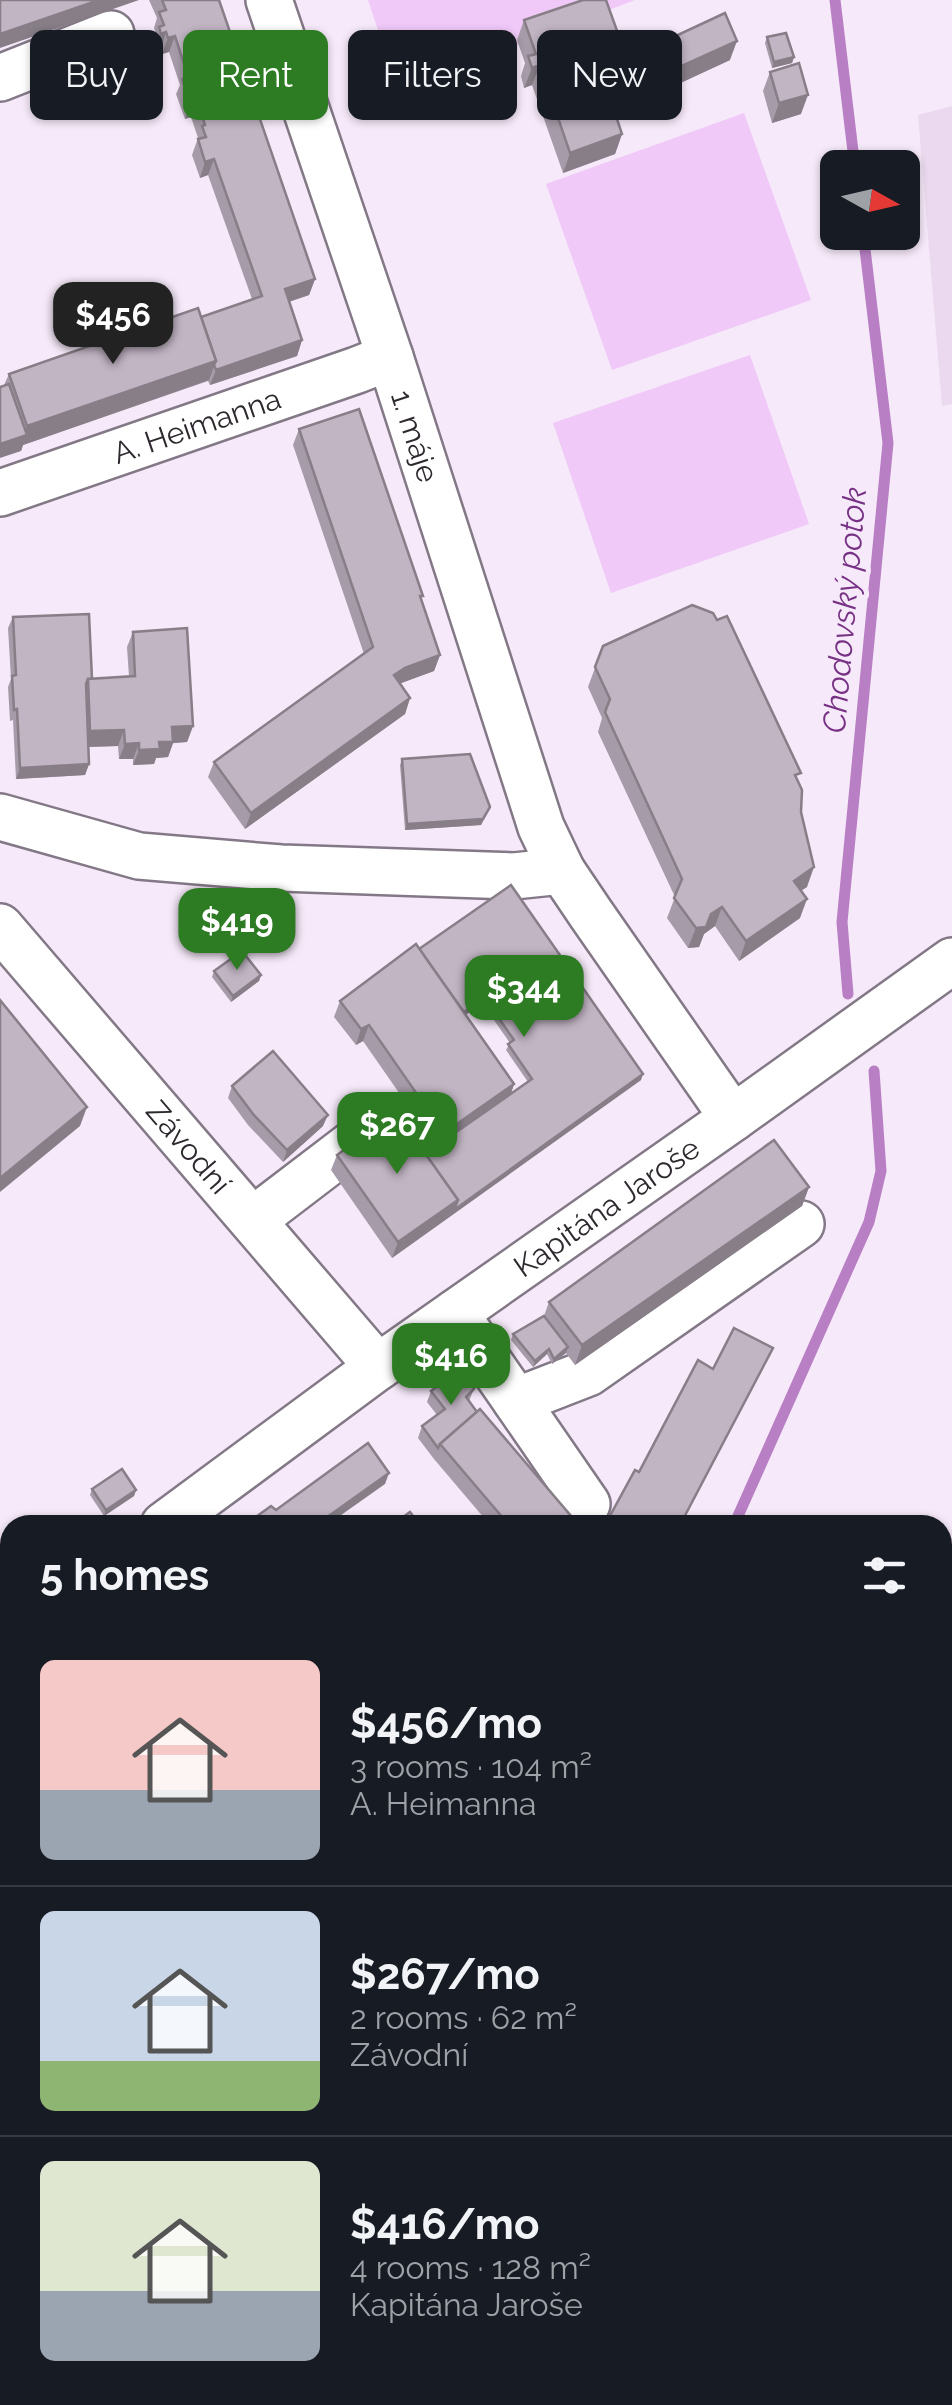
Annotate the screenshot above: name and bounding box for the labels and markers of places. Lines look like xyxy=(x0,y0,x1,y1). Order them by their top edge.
pin: $456 xyxy=(54,282,172,367)
pin: $419 xyxy=(178,888,296,973)
pin: $344 xyxy=(465,955,583,1040)
pin: $267 xyxy=(338,1092,456,1177)
pin: $416 xyxy=(392,1323,510,1408)

